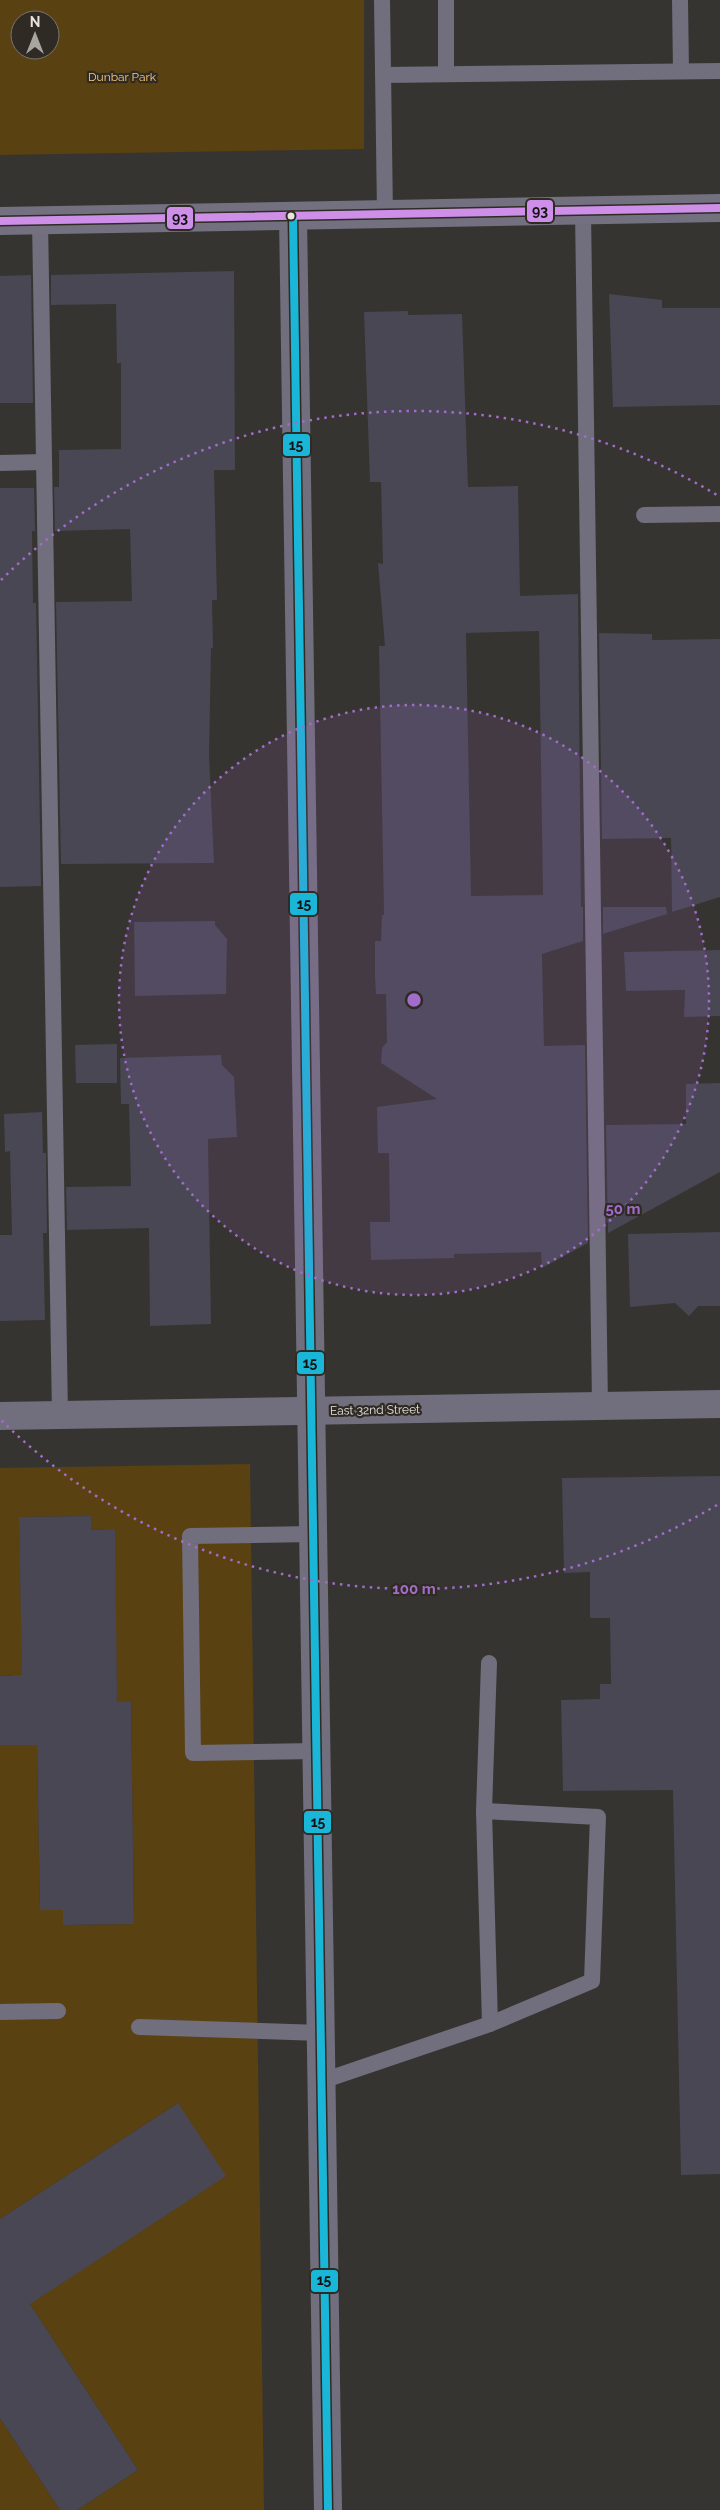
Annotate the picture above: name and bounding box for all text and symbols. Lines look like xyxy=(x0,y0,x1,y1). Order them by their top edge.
north arrow xyxy=(10,10,60,60)
text: N xyxy=(30,14,40,30)
park label: Dunbar Park xyxy=(88,70,157,84)
line badge: 93 xyxy=(526,199,554,223)
text: 93 xyxy=(532,203,548,219)
line badge: 93 xyxy=(166,206,194,230)
text: 93 xyxy=(172,210,188,226)
unlabelled marker xyxy=(286,211,296,221)
line badge: 15 xyxy=(282,433,311,457)
text: 15 xyxy=(289,437,304,453)
line badge: 15 xyxy=(289,892,318,916)
text: 15 xyxy=(297,896,312,912)
centre of rings xyxy=(405,991,423,1009)
text: 50 m xyxy=(605,1200,641,1218)
line badge: 15 xyxy=(296,1351,325,1375)
text: 15 xyxy=(303,1355,318,1371)
street label: East 32nd Street xyxy=(330,1402,420,1418)
text: 100 m xyxy=(392,1580,436,1598)
line badge: 15 xyxy=(303,1810,332,1834)
text: 15 xyxy=(311,1814,326,1830)
line badge: 15 xyxy=(310,2269,339,2293)
text: 15 xyxy=(317,2272,332,2288)

